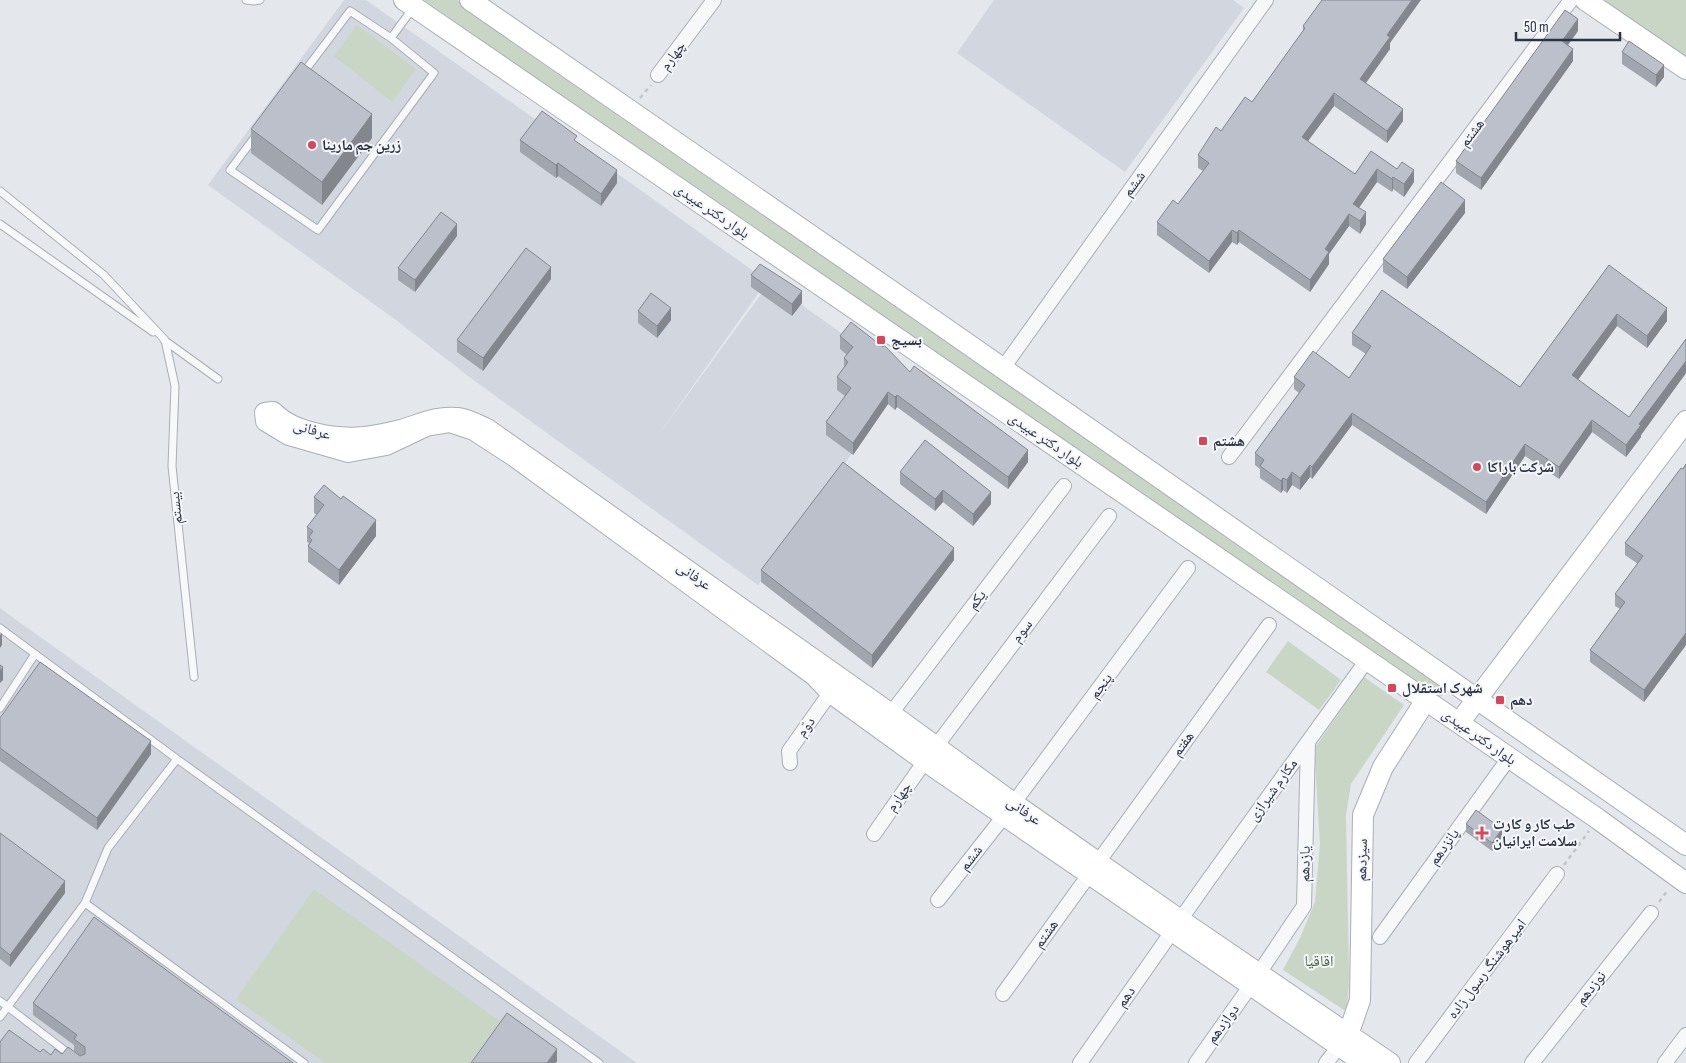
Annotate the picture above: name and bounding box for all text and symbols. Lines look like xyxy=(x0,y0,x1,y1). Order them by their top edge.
scale bar xyxy=(1516,10,1620,42)
text: 50 m xyxy=(1524,18,1549,37)
street label: چهارم xyxy=(656,37,691,75)
street label: هشتم xyxy=(1455,115,1489,151)
place label: زرین جم مارینا xyxy=(322,136,401,155)
marker: زرین جم مارینا xyxy=(306,139,318,151)
street label: ششم xyxy=(1118,167,1150,201)
street label: بلوار دکتر عبیدی xyxy=(671,179,753,243)
place label: بسیج xyxy=(891,331,922,350)
marker: بسیج xyxy=(875,334,887,346)
street label: بلوار دکتر عبیدی xyxy=(1005,408,1087,472)
street label: عرفانی xyxy=(291,416,333,445)
place label: هشتم xyxy=(1213,432,1245,451)
marker: هشتم xyxy=(1197,435,1209,447)
place label: شرکت باراکا xyxy=(1487,458,1554,477)
marker: شرکت باراکا xyxy=(1471,461,1483,473)
street label: بیستم xyxy=(165,491,187,525)
street label: عرفانی xyxy=(673,557,715,595)
street label: یکم xyxy=(963,586,991,614)
street label: سوم xyxy=(1007,616,1037,646)
street label: پنجم xyxy=(1085,669,1117,703)
place label: شهرک استقلال xyxy=(1402,679,1483,698)
marker: شهرک استقلال xyxy=(1386,682,1398,694)
place label: دهم xyxy=(1510,691,1533,710)
marker: دهم xyxy=(1494,694,1506,706)
street label: بلوار دکتر عبیدی xyxy=(1438,704,1520,770)
street label: دوّم xyxy=(792,713,820,741)
street label: هفتم xyxy=(1167,728,1199,760)
street label: مکارم شیرازی xyxy=(1244,755,1302,825)
street label: چهارم xyxy=(882,778,916,816)
street label: عرفانی xyxy=(1003,792,1045,830)
place label: طب کار و کارت سلامت ایرانیان xyxy=(1493,815,1577,851)
street label: پانزدهم xyxy=(1424,825,1464,869)
marker: طب کار و کارت سلامت ایرانیان xyxy=(1475,826,1489,840)
street label: سیزدهم xyxy=(1352,838,1372,882)
street label: ششم xyxy=(955,841,987,875)
street label: یازدهم xyxy=(1295,845,1315,882)
street label: امیرهوشنگ رسول زاده xyxy=(1443,915,1531,1023)
street label: هشتم xyxy=(1029,916,1063,952)
park label: اقاقیا xyxy=(1304,952,1334,971)
street label: نوزدهم xyxy=(1571,967,1611,1009)
street label: دهم xyxy=(1112,983,1140,1011)
street label: دوازدهم xyxy=(1202,1000,1244,1048)

